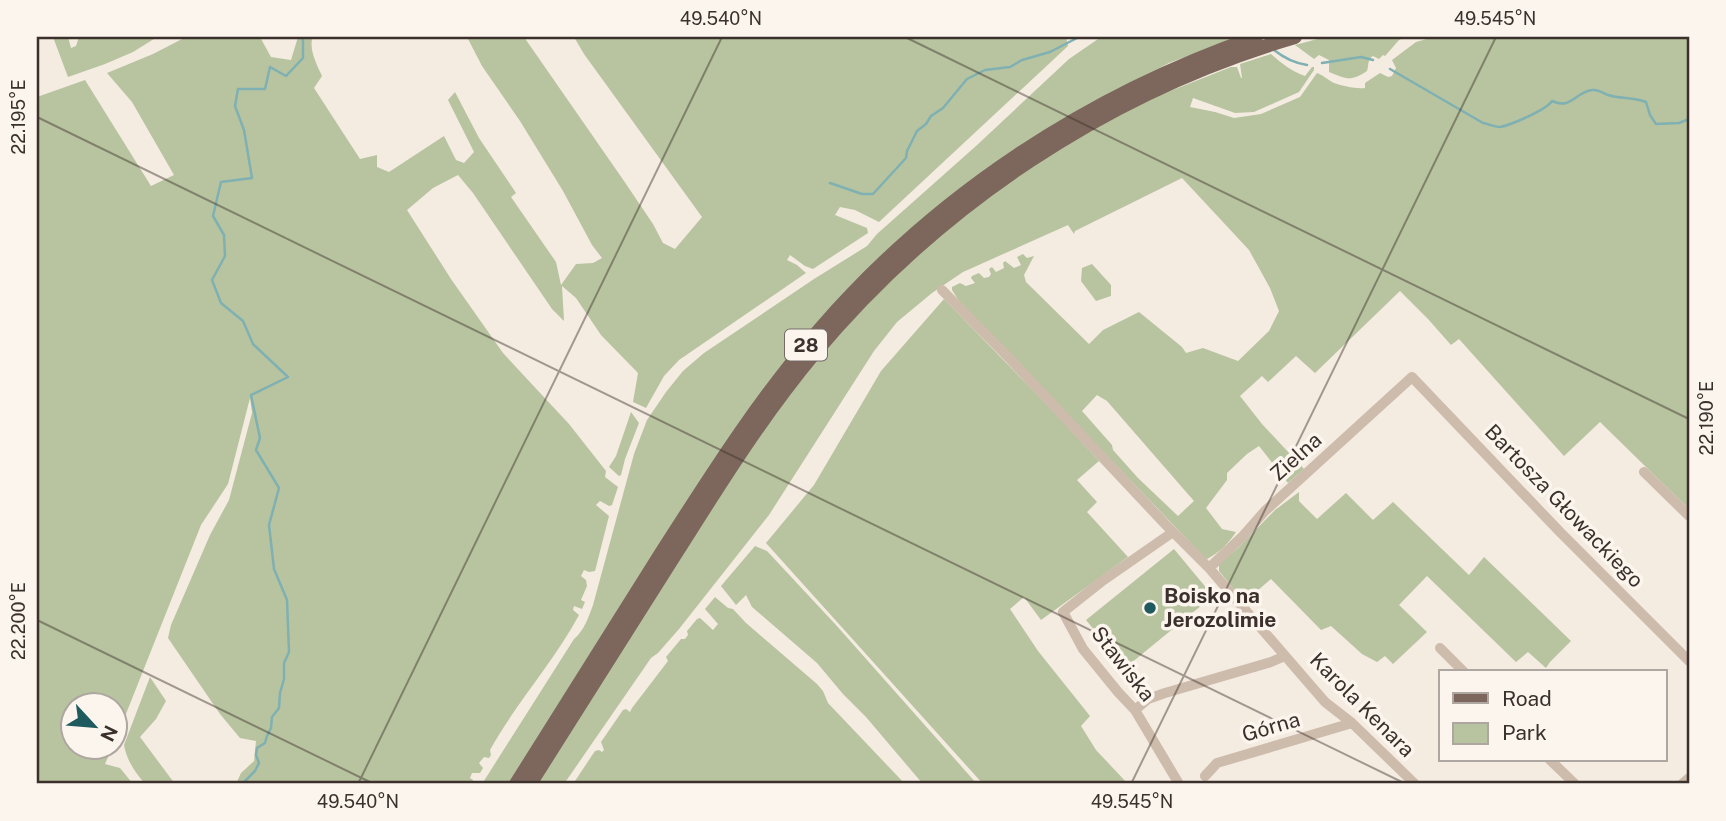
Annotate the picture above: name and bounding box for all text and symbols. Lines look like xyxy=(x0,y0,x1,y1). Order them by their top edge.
text: 49.540°N xyxy=(680,8,762,29)
text: 49.545°N xyxy=(1454,8,1536,29)
text: 22.195°E xyxy=(8,79,29,155)
road number: 28 xyxy=(785,330,827,360)
text: 22.190°E xyxy=(1696,381,1717,455)
street label: Bartosza Głowackiego xyxy=(1480,419,1649,592)
street label: Zielna xyxy=(1265,427,1326,486)
text: 22.200°E xyxy=(8,582,29,660)
place label: Boisko na Jerozolimie xyxy=(1164,583,1276,632)
marker: Boisko na Jerozolimie xyxy=(1142,600,1158,616)
street label: Stawiska xyxy=(1086,621,1160,706)
street label: Karola Kenara xyxy=(1305,647,1420,762)
legend xyxy=(1439,670,1666,762)
text: Road xyxy=(1502,686,1552,711)
north arrow xyxy=(60,692,130,762)
street label: Górna xyxy=(1239,706,1303,747)
text: Park xyxy=(1502,720,1547,745)
text: N xyxy=(96,722,122,745)
text: 49.540°N xyxy=(317,791,399,812)
text: 49.545°N xyxy=(1091,791,1173,812)

